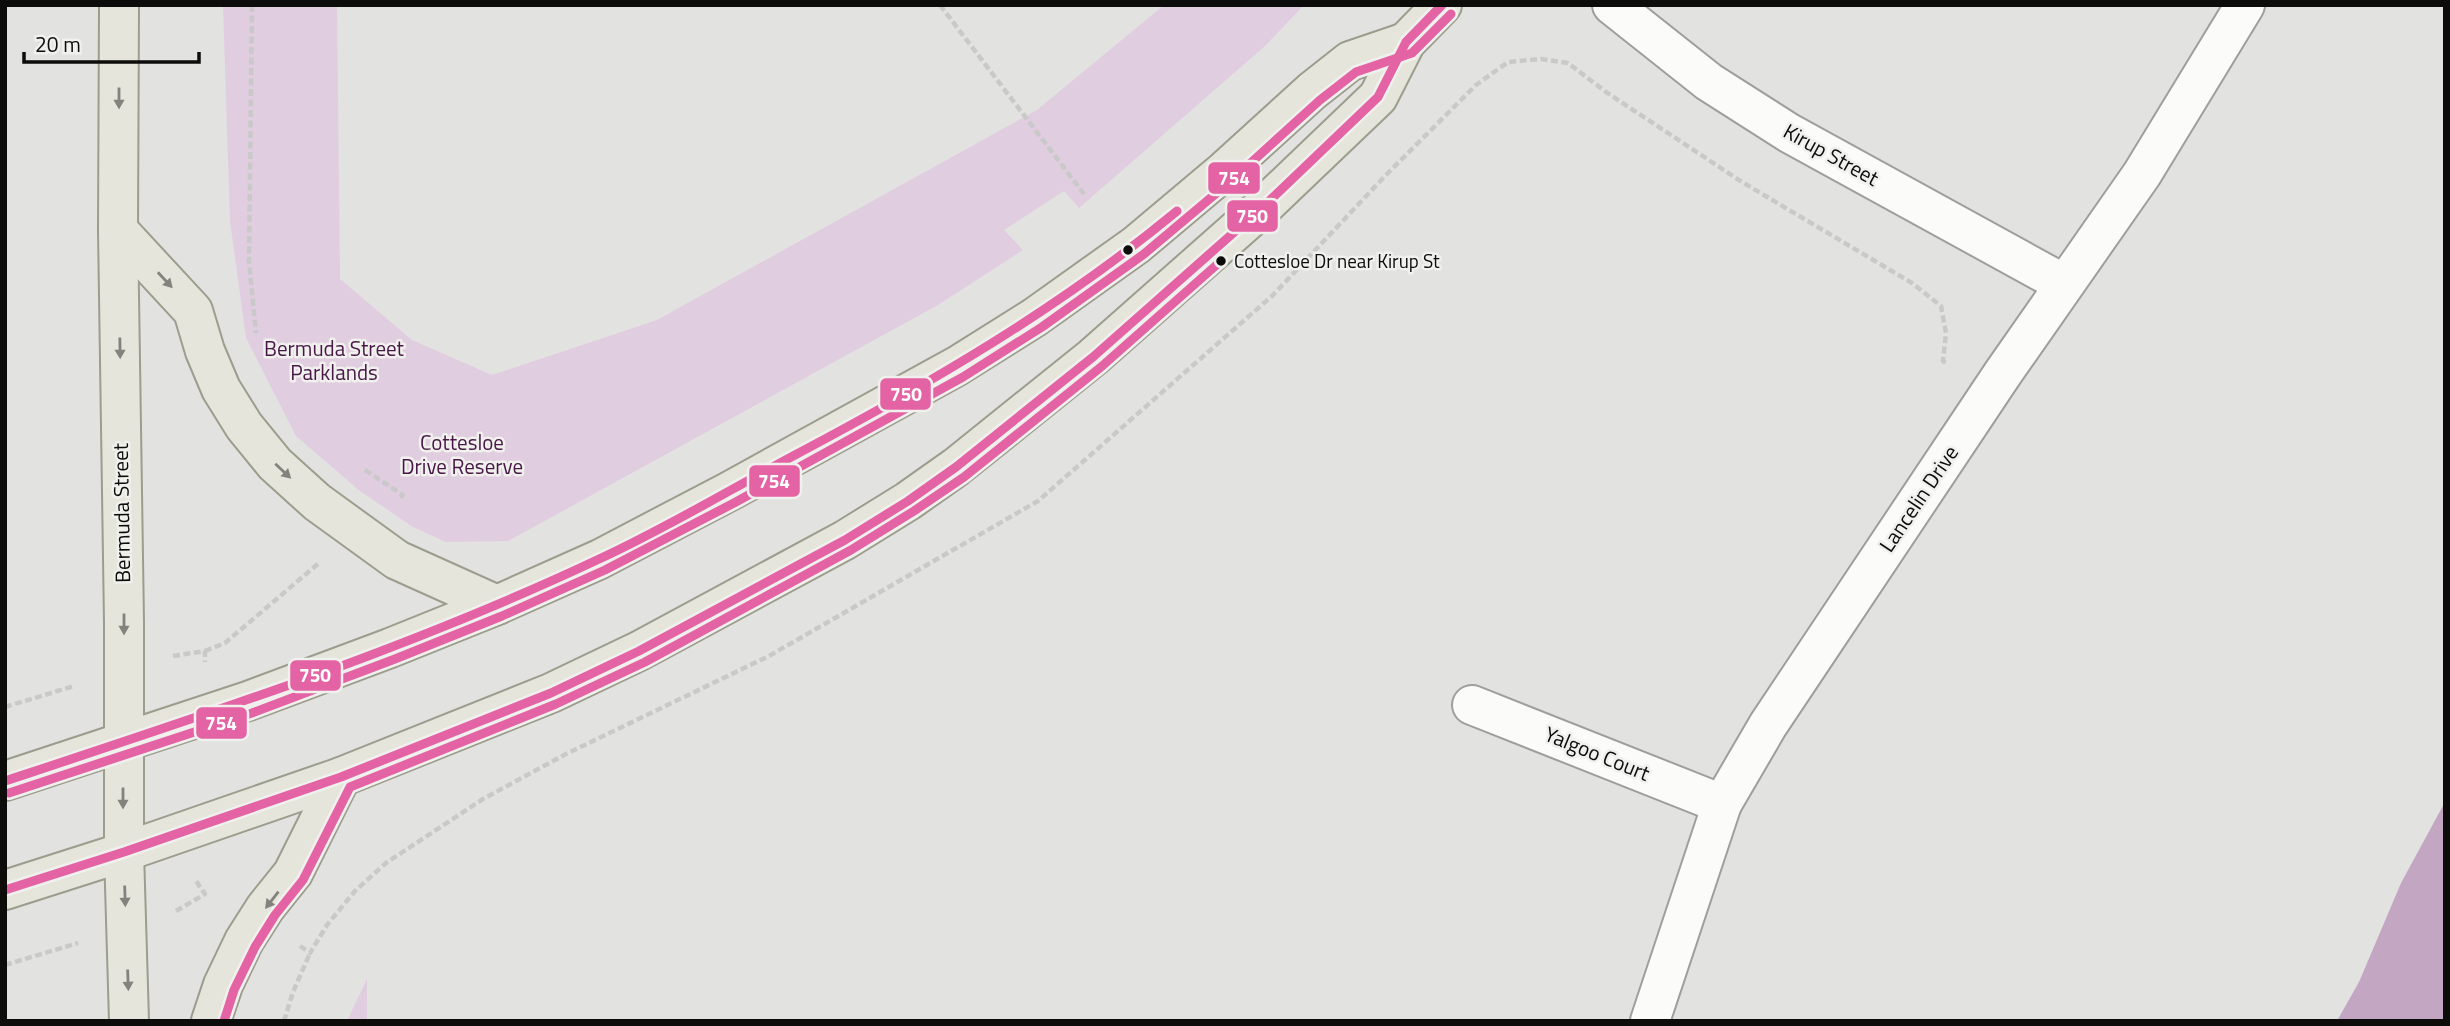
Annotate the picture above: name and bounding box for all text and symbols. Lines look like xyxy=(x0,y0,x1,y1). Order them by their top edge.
scale bar xyxy=(24,21,200,65)
text: 20 m xyxy=(35,28,81,60)
one-way arrow xyxy=(113,87,125,109)
street label: Kirup Street xyxy=(1778,115,1886,194)
line badge: 754 xyxy=(1207,161,1261,195)
text: 754 xyxy=(1218,163,1250,192)
line badge: 750 xyxy=(1226,199,1279,233)
text: 750 xyxy=(1236,201,1268,230)
unlabelled marker xyxy=(1121,243,1135,257)
place label: Cottesloe Dr near Kirup St xyxy=(1234,246,1440,275)
marker: Cottesloe Dr near Kirup St xyxy=(1214,254,1228,268)
one-way arrow xyxy=(156,271,172,288)
park label: Bermuda Street Parklands xyxy=(264,332,405,388)
one-way arrow xyxy=(114,337,126,359)
line badge: 750 xyxy=(879,377,932,411)
text: 750 xyxy=(890,379,922,408)
park label: Cottesloe Drive Reserve xyxy=(401,426,523,482)
street label: Lancelin Drive xyxy=(1871,439,1966,558)
street label: Bermuda Street xyxy=(104,442,138,583)
one-way arrow xyxy=(274,462,291,478)
line badge: 754 xyxy=(748,464,801,498)
text: 754 xyxy=(758,466,790,495)
one-way arrow xyxy=(118,613,130,635)
line badge: 750 xyxy=(289,659,342,692)
text: 750 xyxy=(299,660,331,689)
line badge: 754 xyxy=(195,706,248,740)
text: 754 xyxy=(205,708,237,737)
street label: Yalgoo Court xyxy=(1540,717,1655,789)
one-way arrow xyxy=(117,787,129,809)
one-way arrow xyxy=(119,885,131,907)
one-way arrow xyxy=(264,890,279,908)
one-way arrow xyxy=(122,969,133,991)

